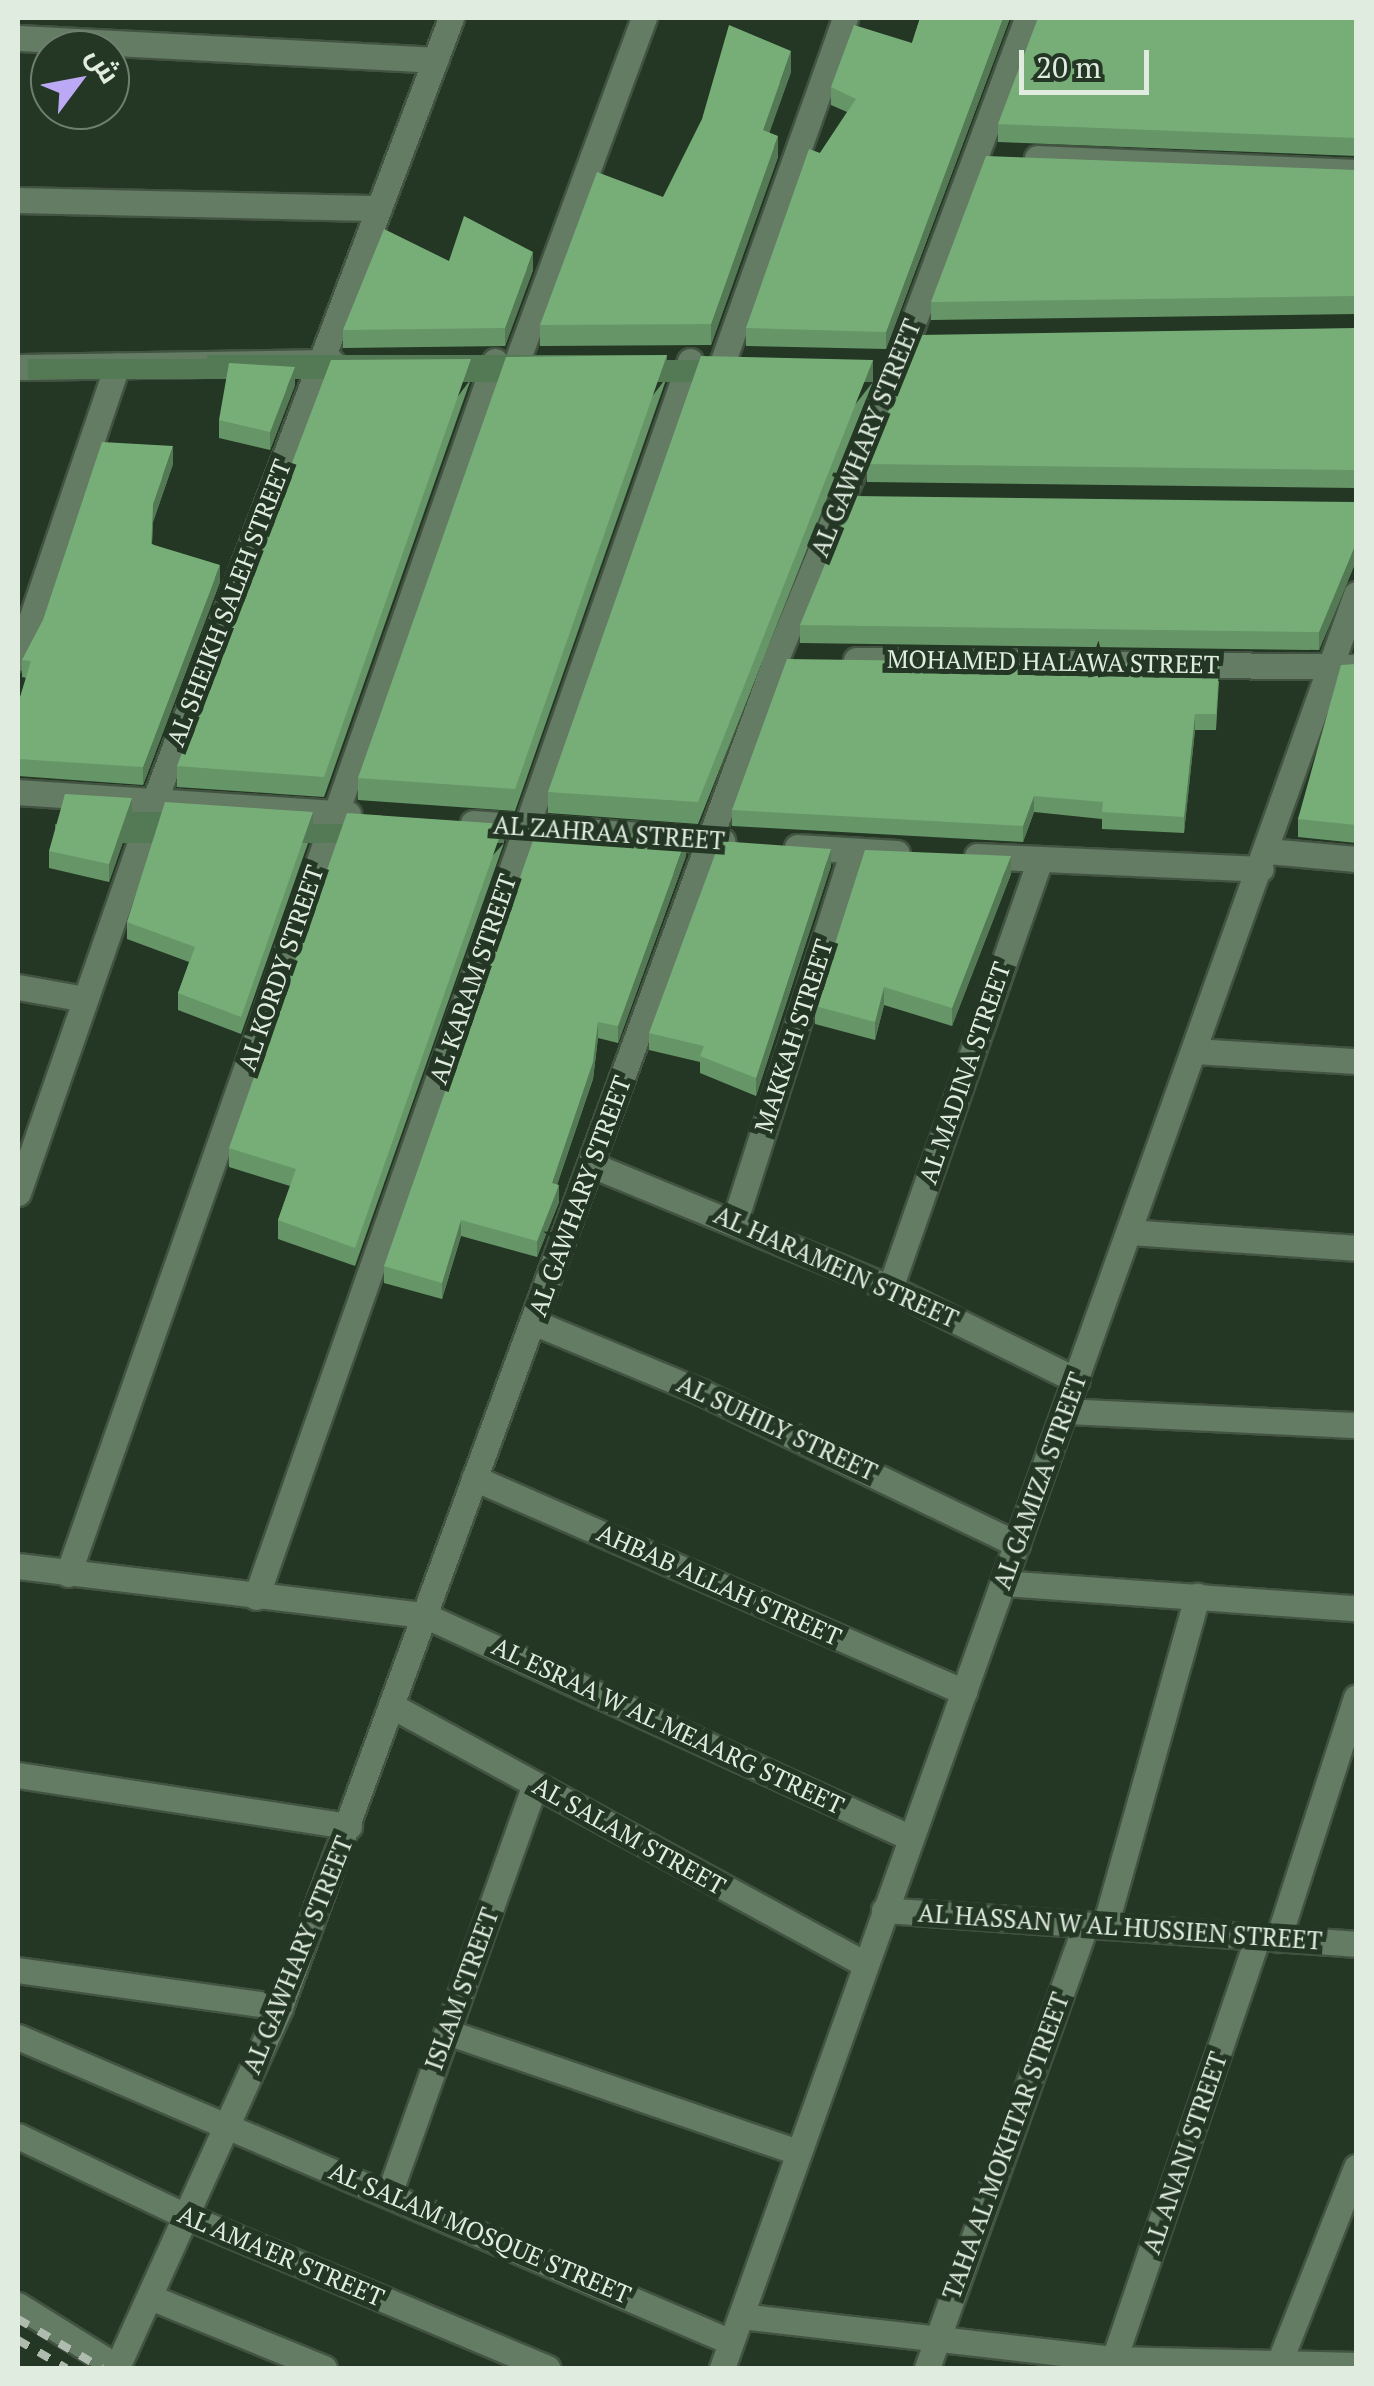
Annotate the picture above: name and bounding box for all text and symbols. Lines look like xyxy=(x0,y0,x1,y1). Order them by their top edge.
north arrow xyxy=(30,30,130,130)
scale bar xyxy=(1024,30,1154,92)
text: ش xyxy=(79,40,129,90)
text: 20 m xyxy=(1036,47,1101,87)
street label: AL GAWHARY STREET xyxy=(805,315,927,561)
street label: AL SHEIKH SALEH STREET xyxy=(160,455,298,751)
street label: MOHAMED HALAWA STREET xyxy=(886,644,1220,680)
street label: AL ZAHRAA STREET xyxy=(492,810,726,856)
street label: AL KORDY STREET xyxy=(232,862,330,1074)
street label: AL KARAM STREET xyxy=(423,870,523,1088)
street label: MAKKAH STREET xyxy=(749,936,839,1136)
street label: AL MADINA STREET xyxy=(913,958,1017,1188)
street label: AL GAWHARY STREET xyxy=(523,1072,637,1320)
street label: AL HARAMEIN STREET xyxy=(709,1200,963,1334)
street label: AL GAMIZA STREET xyxy=(987,1368,1093,1594)
street label: AL SUHILY STREET xyxy=(672,1369,882,1487)
street label: AHBAB ALLAH STREET xyxy=(592,1518,846,1652)
street label: AL ESRAA W AL MEAARG STREET xyxy=(487,1631,849,1821)
street label: AL SALAM STREET xyxy=(528,1771,730,1901)
street label: AL GAWHARY STREET xyxy=(237,1832,359,2078)
street label: AL HASSAN W AL HUSSIEN STREET xyxy=(917,1898,1323,1956)
street label: ISLAM STREET xyxy=(419,1904,505,2074)
street label: TAHA AL MOKHTAR STREET xyxy=(936,1988,1076,2304)
street label: AL ANANI STREET xyxy=(1136,2048,1234,2258)
street label: AL SALAM MOSQUE STREET xyxy=(325,2156,635,2310)
street label: AL AMA'ER STREET xyxy=(173,2199,389,2313)

